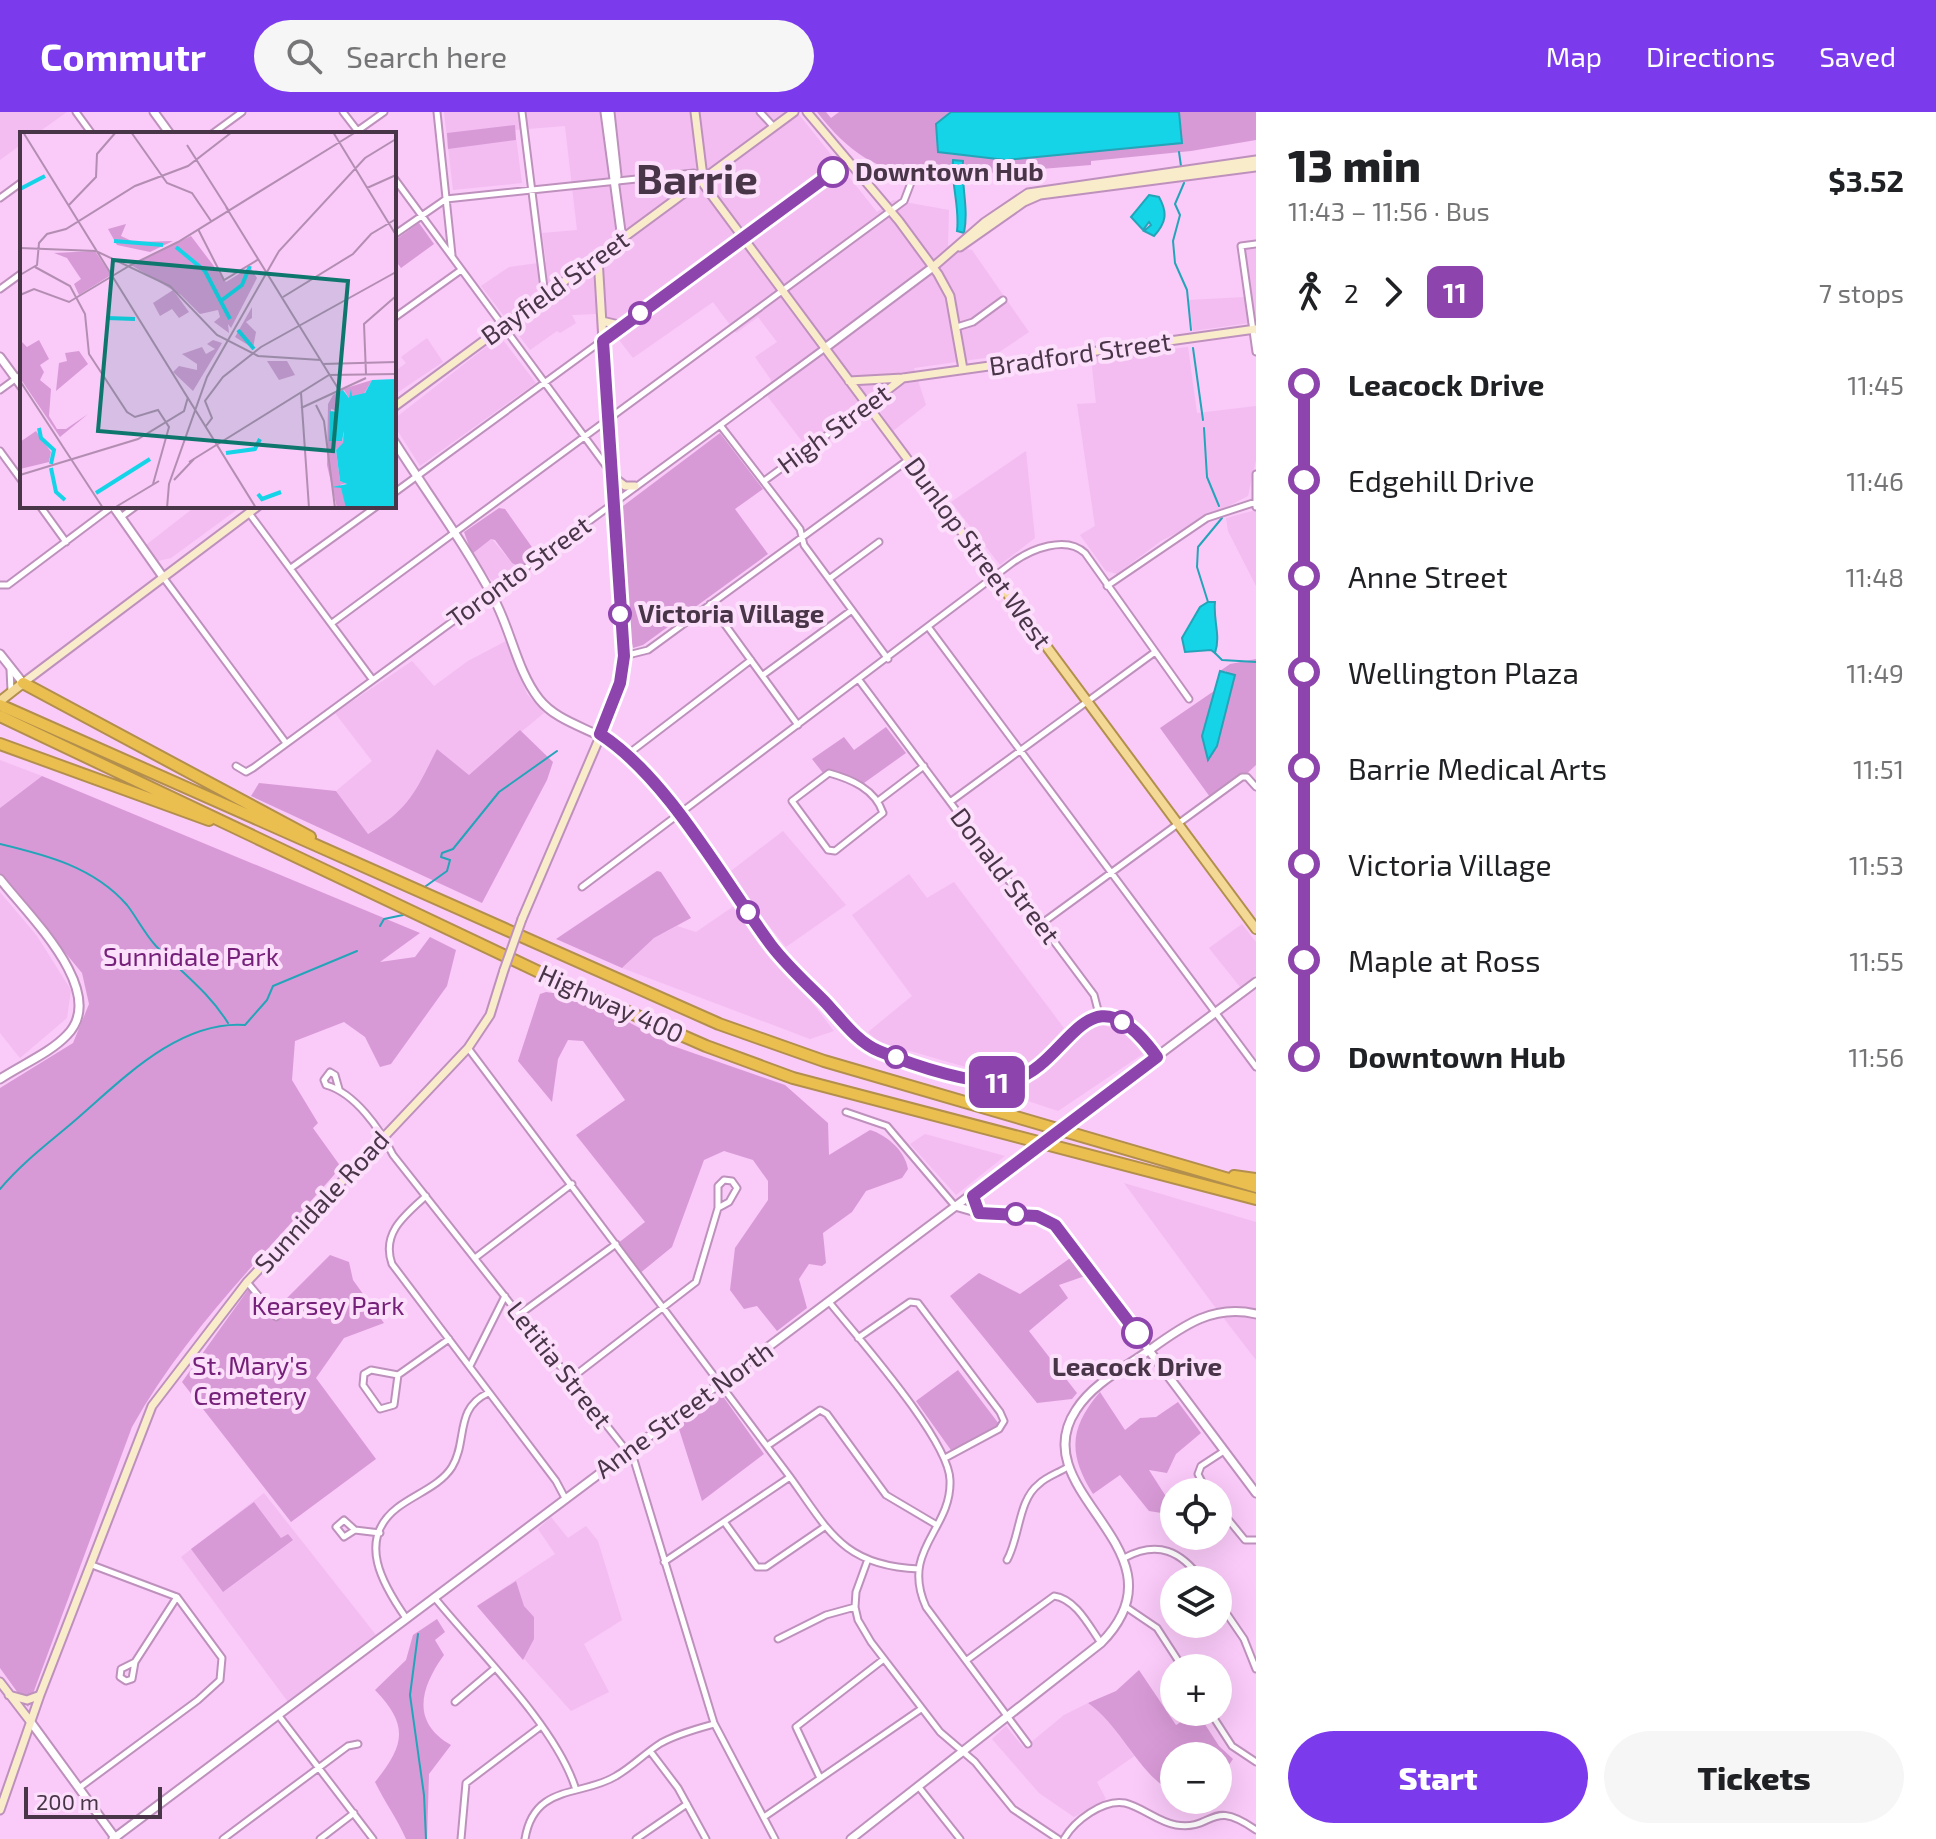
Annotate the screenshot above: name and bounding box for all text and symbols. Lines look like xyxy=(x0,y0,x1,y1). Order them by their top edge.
search box xyxy=(254,20,814,92)
text: Commutr xyxy=(40,33,206,79)
icon: search xyxy=(282,34,326,78)
text: Search here xyxy=(346,38,507,74)
text: Map xyxy=(1546,39,1602,73)
text: Directions xyxy=(1646,39,1775,73)
text: Saved xyxy=(1819,39,1896,73)
inset map xyxy=(20,132,396,508)
text: 13 min xyxy=(1288,138,1421,191)
district label: Barrie xyxy=(636,152,758,202)
place label: Downtown Hub xyxy=(855,155,1044,186)
marker: Downtown Hub xyxy=(818,157,848,187)
text: $3.52 xyxy=(1828,162,1904,198)
text: 11:43 – 11:56 · Bus xyxy=(1288,195,1490,226)
street label: Bayfield Street xyxy=(474,223,634,351)
icon: walk xyxy=(1288,270,1332,314)
icon: forward xyxy=(1371,270,1415,314)
text: 11 xyxy=(1443,275,1467,309)
text: 2 xyxy=(1344,277,1359,308)
text: 7 stops xyxy=(1819,277,1904,308)
unlabelled marker xyxy=(629,302,651,324)
street label: Bradford Street xyxy=(987,324,1173,381)
text: Leacock Drive xyxy=(1348,366,1544,402)
text: 11:45 xyxy=(1847,369,1904,400)
street label: High Street xyxy=(771,377,895,479)
street label: Dunlop Street West xyxy=(899,450,1059,654)
text: Edgehill Drive xyxy=(1348,462,1535,498)
text: 11:46 xyxy=(1846,465,1904,496)
street label: Toronto Street xyxy=(440,508,596,633)
text: Anne Street xyxy=(1348,558,1508,594)
text: 11:48 xyxy=(1845,561,1904,592)
place label: Victoria Village xyxy=(638,597,825,628)
marker: Victoria Village xyxy=(609,603,631,625)
text: Wellington Plaza xyxy=(1348,654,1579,690)
text: 11:49 xyxy=(1846,657,1904,688)
text: Barrie Medical Arts xyxy=(1348,750,1607,786)
text: 11:51 xyxy=(1853,753,1904,784)
street label: Donald Street xyxy=(945,801,1067,949)
text: Victoria Village xyxy=(1348,846,1552,882)
text: 11:53 xyxy=(1849,849,1904,880)
unlabelled marker xyxy=(737,901,759,923)
park label: Sunnidale Park xyxy=(103,940,279,971)
text: Maple at Ross xyxy=(1348,942,1540,978)
text: 11:55 xyxy=(1849,945,1904,976)
street label: Highway 400 xyxy=(534,957,689,1048)
unlabelled marker xyxy=(1111,1011,1133,1033)
text: Downtown Hub xyxy=(1348,1038,1566,1074)
text: 11:56 xyxy=(1848,1041,1904,1072)
unlabelled marker xyxy=(885,1046,907,1068)
line badge: 11 xyxy=(961,1056,1033,1108)
text: 11 xyxy=(985,1065,1009,1099)
street label: Sunnidale Road xyxy=(247,1124,395,1278)
unlabelled marker xyxy=(1005,1203,1027,1225)
park label: Kearsey Park xyxy=(252,1289,404,1320)
street label: Letitia Street xyxy=(501,1295,619,1434)
marker: Leacock Drive xyxy=(1122,1318,1152,1348)
street label: Anne Street North xyxy=(588,1334,778,1484)
park label: St. Mary's Cemetery xyxy=(192,1349,308,1410)
place label: Leacock Drive xyxy=(1052,1350,1222,1381)
map controls xyxy=(1160,1478,1232,1814)
button: locate xyxy=(1160,1478,1232,1550)
button: layers xyxy=(1160,1566,1232,1638)
button: + xyxy=(1160,1654,1232,1726)
button: Start xyxy=(1288,1731,1588,1823)
button: Tickets xyxy=(1604,1731,1904,1823)
button: − xyxy=(1160,1742,1232,1814)
scale bar xyxy=(24,1783,162,1819)
text: 200 m xyxy=(36,1788,99,1814)

